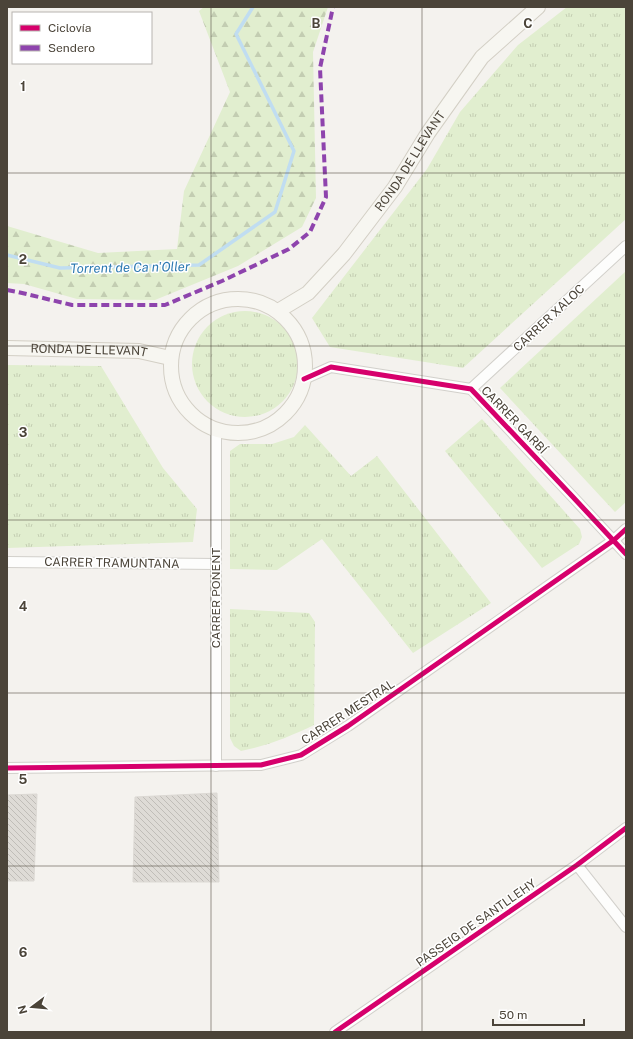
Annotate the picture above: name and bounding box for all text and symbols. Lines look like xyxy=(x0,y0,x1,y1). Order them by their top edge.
legend xyxy=(12,12,152,64)
text: B xyxy=(312,16,321,31)
text: C xyxy=(523,16,533,31)
text: Ciclovía xyxy=(48,21,91,35)
text: Sendero xyxy=(48,41,95,55)
text: 1 xyxy=(20,79,26,94)
street label: RONDA DE LLEVANT xyxy=(372,109,448,214)
text: 2 xyxy=(19,252,27,267)
water label: Torrent de Ca n'Oller xyxy=(70,259,190,276)
street label: CARRER XALOC xyxy=(511,282,587,354)
street label: RONDA DE LLEVANT xyxy=(30,342,149,360)
street label: CARRER GARBÍ xyxy=(478,383,550,457)
text: 3 xyxy=(19,425,28,440)
street label: CARRER PONENT xyxy=(209,548,223,648)
street label: CARRER TRAMUNTANA xyxy=(44,555,180,571)
text: 4 xyxy=(19,599,28,614)
street label: CARRER MESTRAL xyxy=(299,677,397,747)
text: 5 xyxy=(19,772,28,787)
street label: PASSEIG DE SANTLLEHY xyxy=(413,876,539,970)
text: 6 xyxy=(19,945,28,960)
north arrow xyxy=(12,987,52,1027)
scale bar xyxy=(493,1001,584,1027)
text: N xyxy=(15,1004,29,1016)
text: 50 m xyxy=(499,1008,527,1022)

